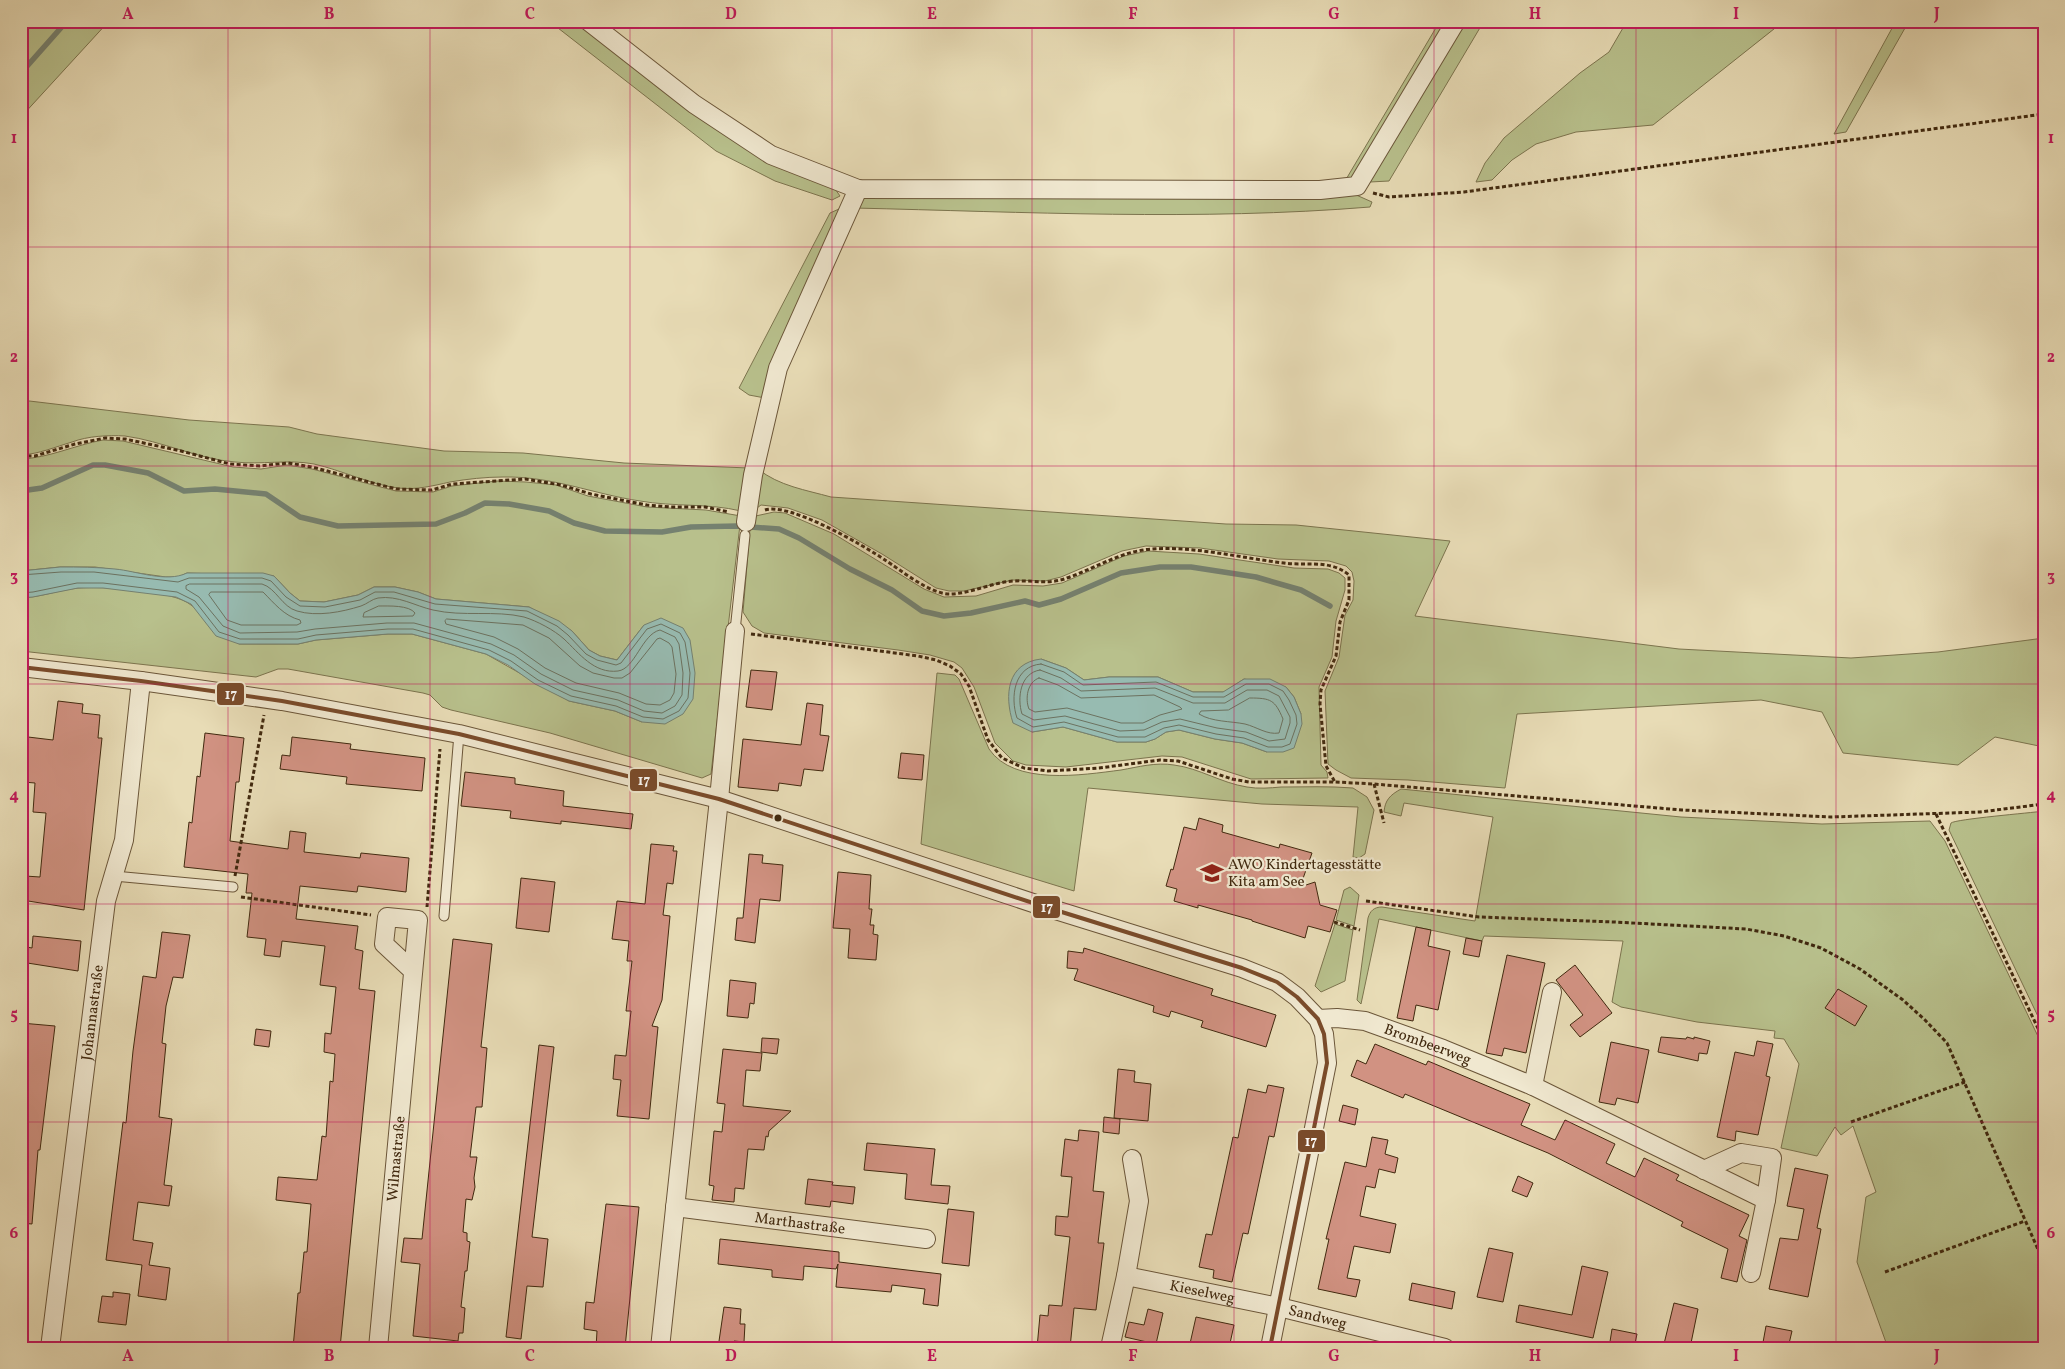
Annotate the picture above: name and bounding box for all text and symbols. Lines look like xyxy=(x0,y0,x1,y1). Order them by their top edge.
text: A xyxy=(122,4,134,26)
text: B xyxy=(324,4,335,26)
text: C xyxy=(525,4,535,26)
text: D xyxy=(725,4,737,26)
text: E xyxy=(927,4,937,26)
text: F xyxy=(1128,4,1138,26)
text: G xyxy=(1328,4,1340,26)
text: H xyxy=(1529,4,1541,26)
text: I xyxy=(1733,4,1739,26)
text: J xyxy=(1933,4,1940,26)
text: 1 xyxy=(11,128,17,150)
text: 1 xyxy=(2048,128,2054,150)
text: 2 xyxy=(10,347,18,369)
text: 2 xyxy=(2047,347,2055,369)
text: 3 xyxy=(10,566,18,588)
text: 3 xyxy=(2047,566,2055,588)
line badge: 17 xyxy=(216,682,245,706)
text: 17 xyxy=(225,686,237,705)
line badge: 17 xyxy=(629,768,658,792)
text: 17 xyxy=(638,772,650,791)
text: 4 xyxy=(9,785,19,807)
text: 4 xyxy=(2046,785,2056,807)
unlabelled marker xyxy=(773,813,783,823)
place label: AWO Kindertagesstätte Kita am See xyxy=(1228,855,1381,893)
school or university icon: AWO Kindertagesstätte Kita am See xyxy=(1199,860,1225,886)
line badge: 17 xyxy=(1032,895,1061,919)
text: 17 xyxy=(1041,899,1053,918)
street label: Johannastraße xyxy=(77,964,110,1062)
text: 5 xyxy=(10,1004,18,1026)
text: 5 xyxy=(2047,1004,2055,1026)
street label: Brombeerweg xyxy=(1381,1020,1474,1072)
street label: Wilmastraße xyxy=(383,1115,412,1203)
line badge: 17 xyxy=(1297,1129,1326,1153)
text: 17 xyxy=(1305,1133,1317,1152)
street label: Marthastraße xyxy=(753,1208,846,1241)
text: 6 xyxy=(10,1223,19,1245)
text: 6 xyxy=(2047,1223,2056,1245)
street label: Kieselweg xyxy=(1168,1276,1237,1310)
street label: Sandweg xyxy=(1286,1301,1349,1335)
text: A xyxy=(122,1346,134,1368)
text: B xyxy=(324,1346,335,1368)
text: C xyxy=(525,1346,535,1368)
text: D xyxy=(725,1346,737,1368)
text: E xyxy=(927,1346,937,1368)
text: F xyxy=(1128,1346,1138,1368)
text: G xyxy=(1328,1346,1340,1368)
text: H xyxy=(1529,1346,1541,1368)
text: I xyxy=(1733,1346,1739,1368)
text: J xyxy=(1933,1346,1940,1368)

